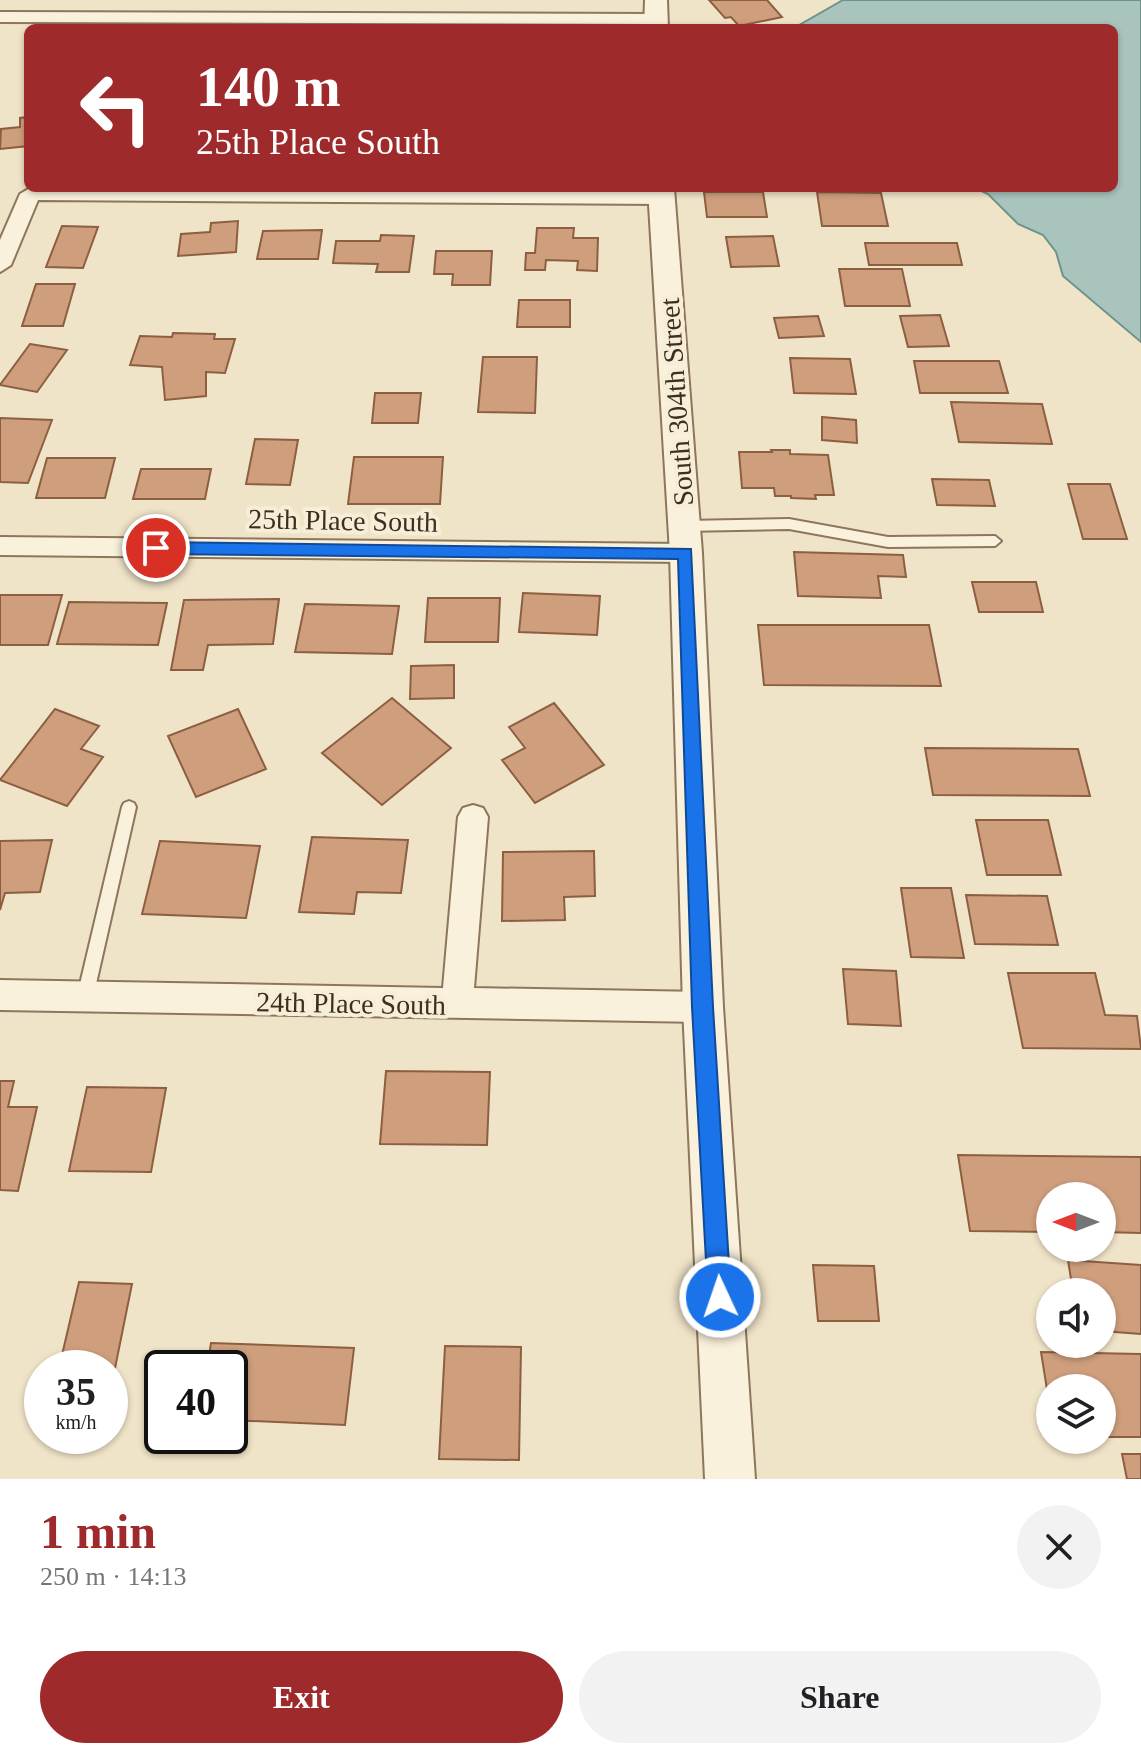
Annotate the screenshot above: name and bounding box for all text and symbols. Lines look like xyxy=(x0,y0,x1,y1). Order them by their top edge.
icon: left xyxy=(64,56,168,160)
text: 140 m xyxy=(196,56,341,118)
text: 25th Place South xyxy=(196,122,440,162)
street label: South 304th Street xyxy=(654,297,699,507)
street label: 25th Place South xyxy=(248,503,438,538)
pin xyxy=(122,514,190,582)
icon: arrive xyxy=(134,526,178,570)
street label: 24th Place South xyxy=(256,986,446,1021)
north arrow xyxy=(1036,1182,1116,1262)
map controls xyxy=(1036,1182,1116,1454)
position arrow xyxy=(678,1255,762,1339)
button: sound xyxy=(1036,1278,1116,1358)
speed limit sign: 40 xyxy=(144,1350,248,1454)
text: 35 xyxy=(56,1369,96,1414)
button: layers xyxy=(1036,1374,1116,1454)
text: km/h xyxy=(55,1411,97,1433)
text: 1 min xyxy=(40,1505,156,1558)
button: close xyxy=(1017,1505,1101,1589)
text: 250 m · 14:13 xyxy=(40,1562,187,1591)
button: Exit xyxy=(40,1651,563,1743)
button: Share xyxy=(579,1651,1101,1743)

